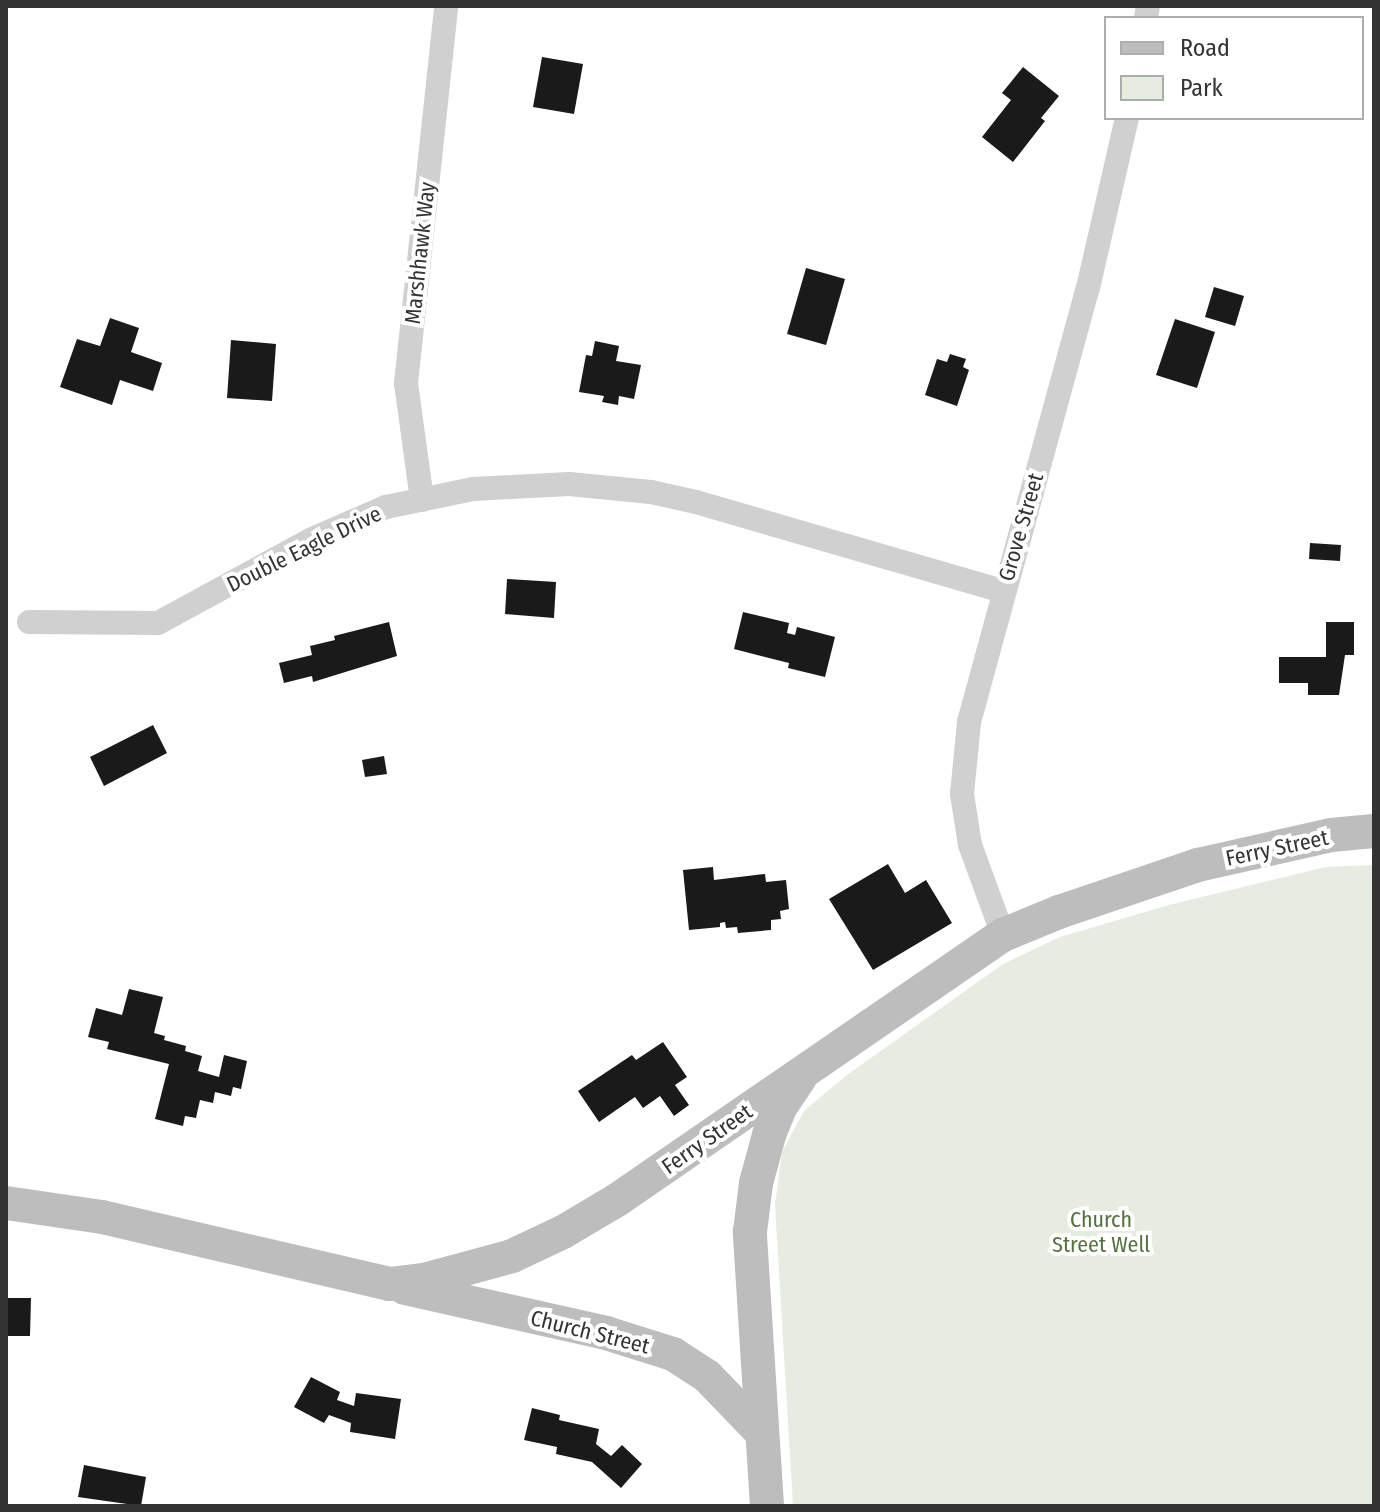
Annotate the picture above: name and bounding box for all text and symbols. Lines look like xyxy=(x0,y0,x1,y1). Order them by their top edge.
legend xyxy=(1104,16,1364,120)
text: Road xyxy=(1180,34,1230,62)
text: Park xyxy=(1180,74,1223,102)
street label: Marshhawk Way xyxy=(399,181,441,325)
street label: Grove Street xyxy=(993,470,1049,584)
street label: Double Eagle Drive xyxy=(222,500,386,598)
street label: Ferry Street xyxy=(1223,824,1331,872)
street label: Ferry Street xyxy=(657,1098,757,1180)
park label: Church Street Well xyxy=(1052,1206,1150,1258)
street label: Church Street xyxy=(528,1305,652,1359)

